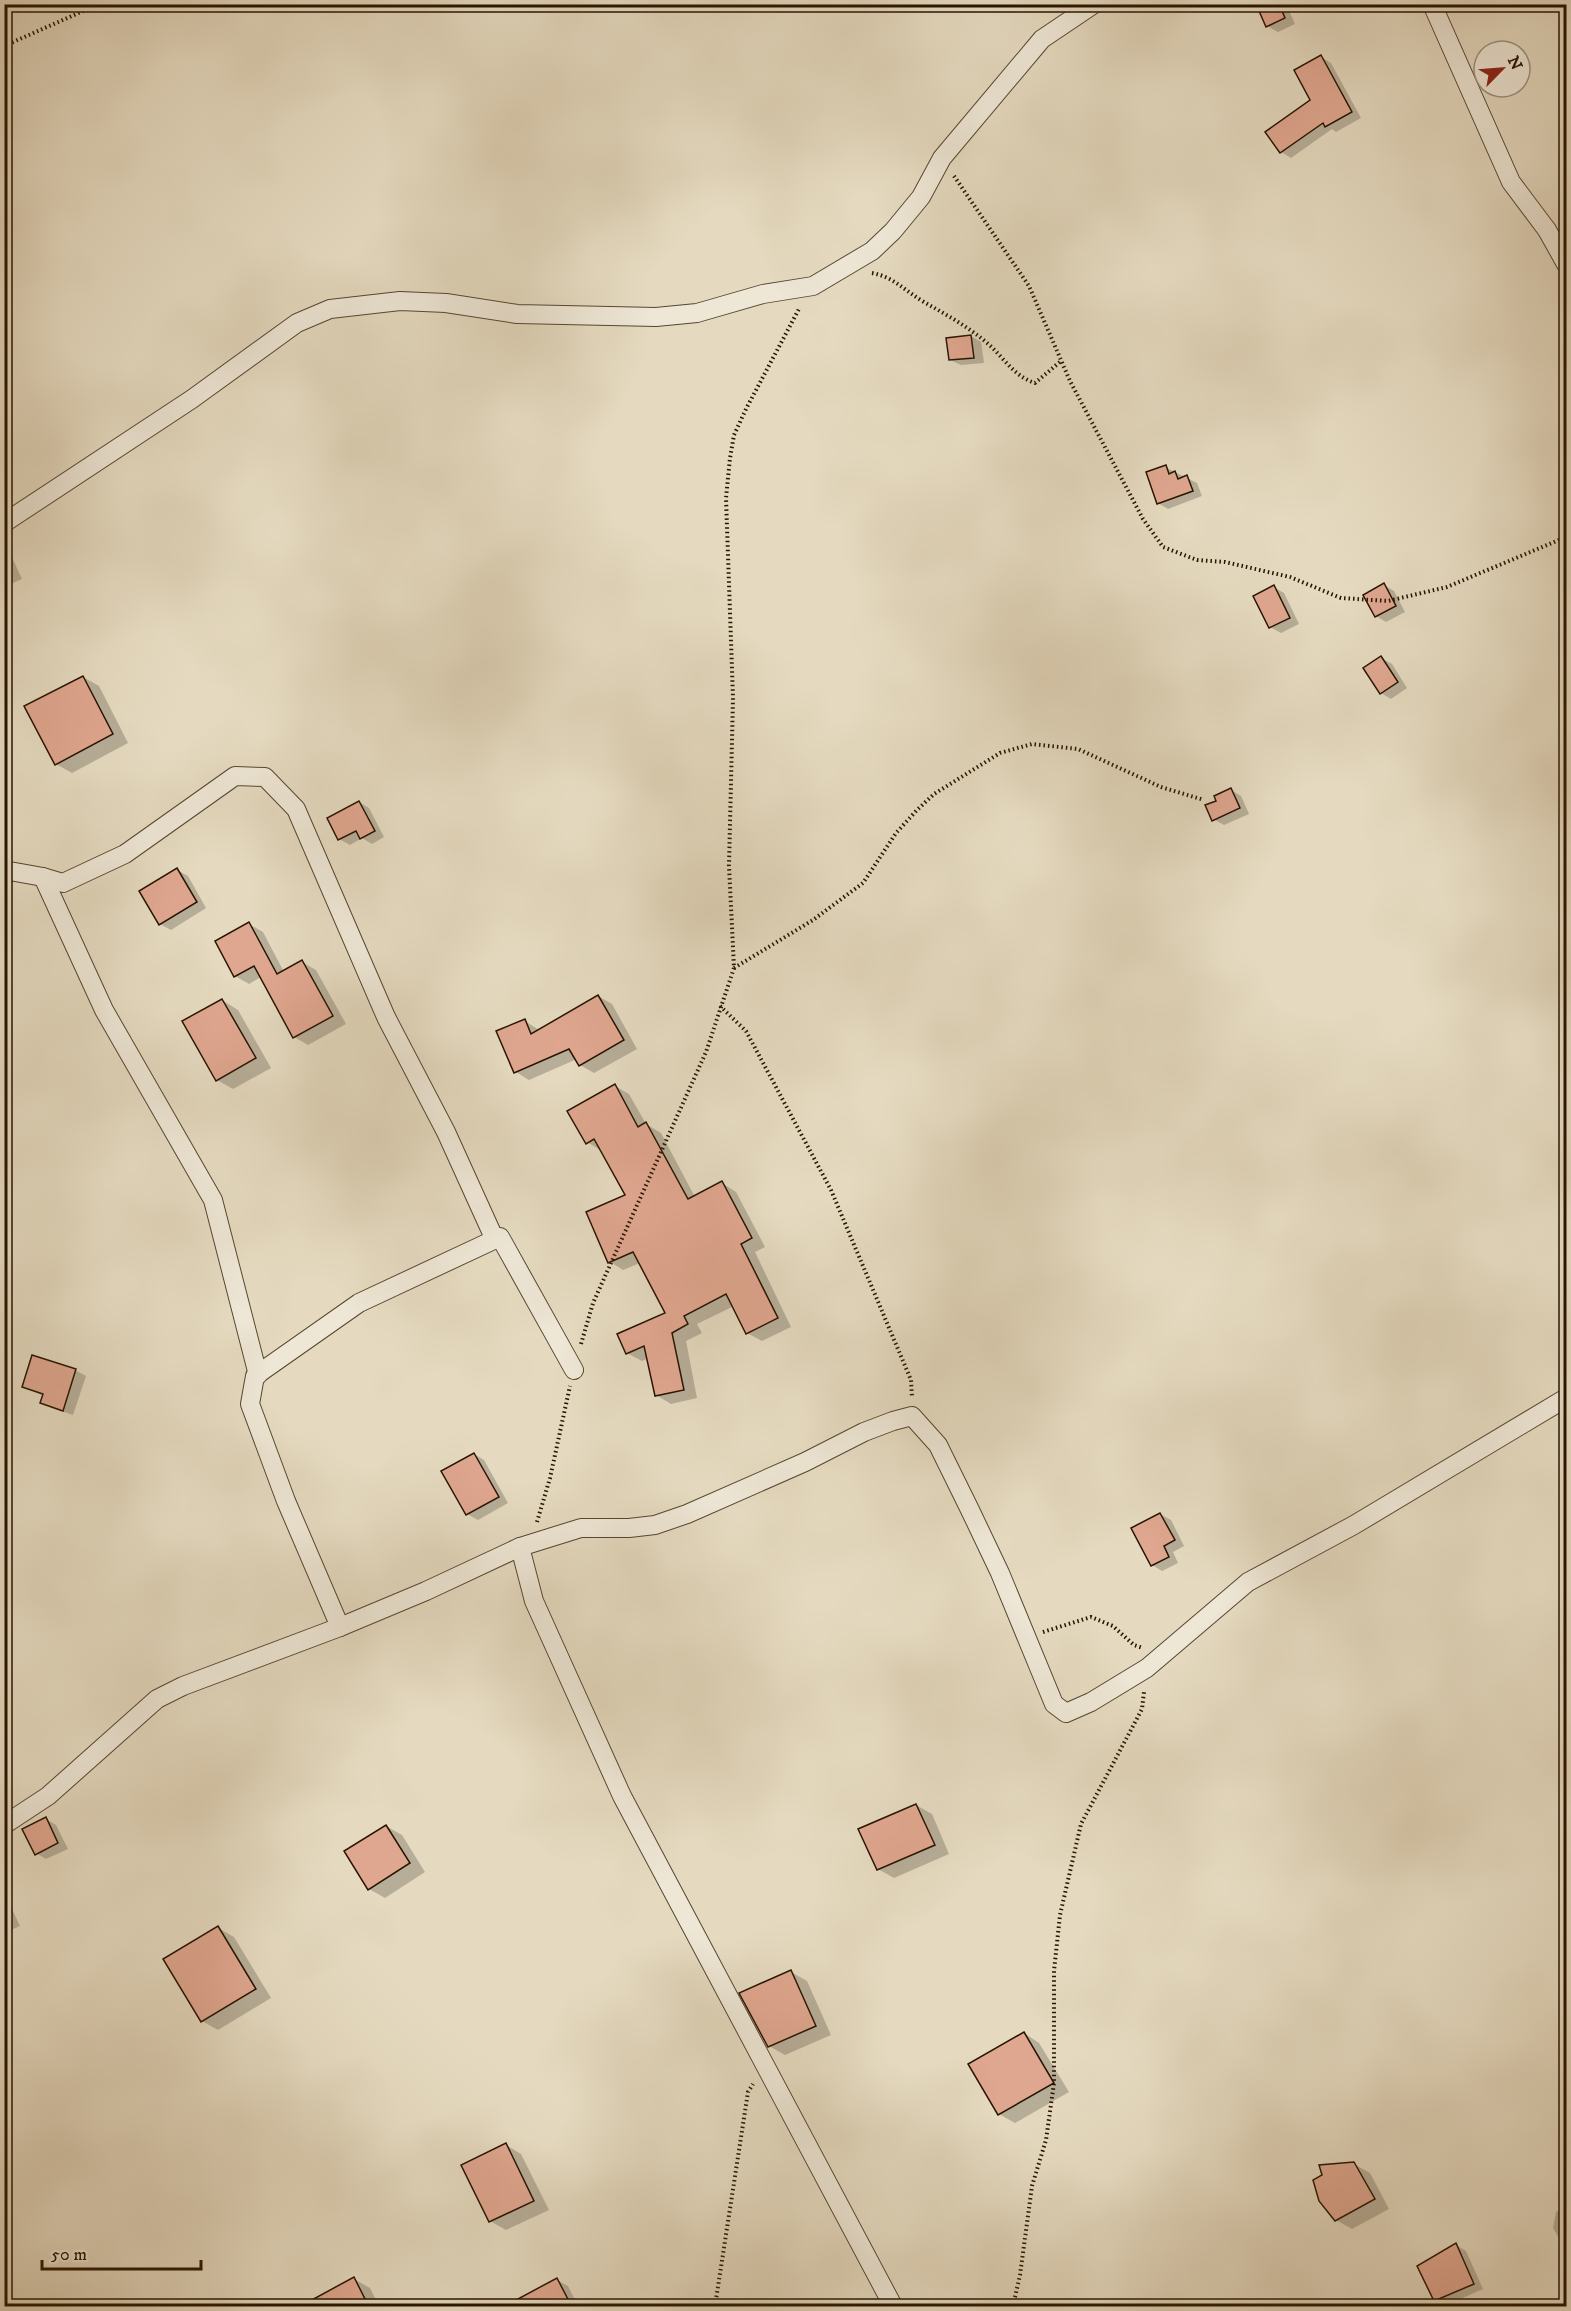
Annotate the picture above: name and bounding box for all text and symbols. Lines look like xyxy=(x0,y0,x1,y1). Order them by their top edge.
north arrow xyxy=(1472,39,1532,99)
text: N xyxy=(1503,53,1527,73)
scale bar xyxy=(42,2233,201,2271)
text: 50 m xyxy=(51,2244,87,2266)

